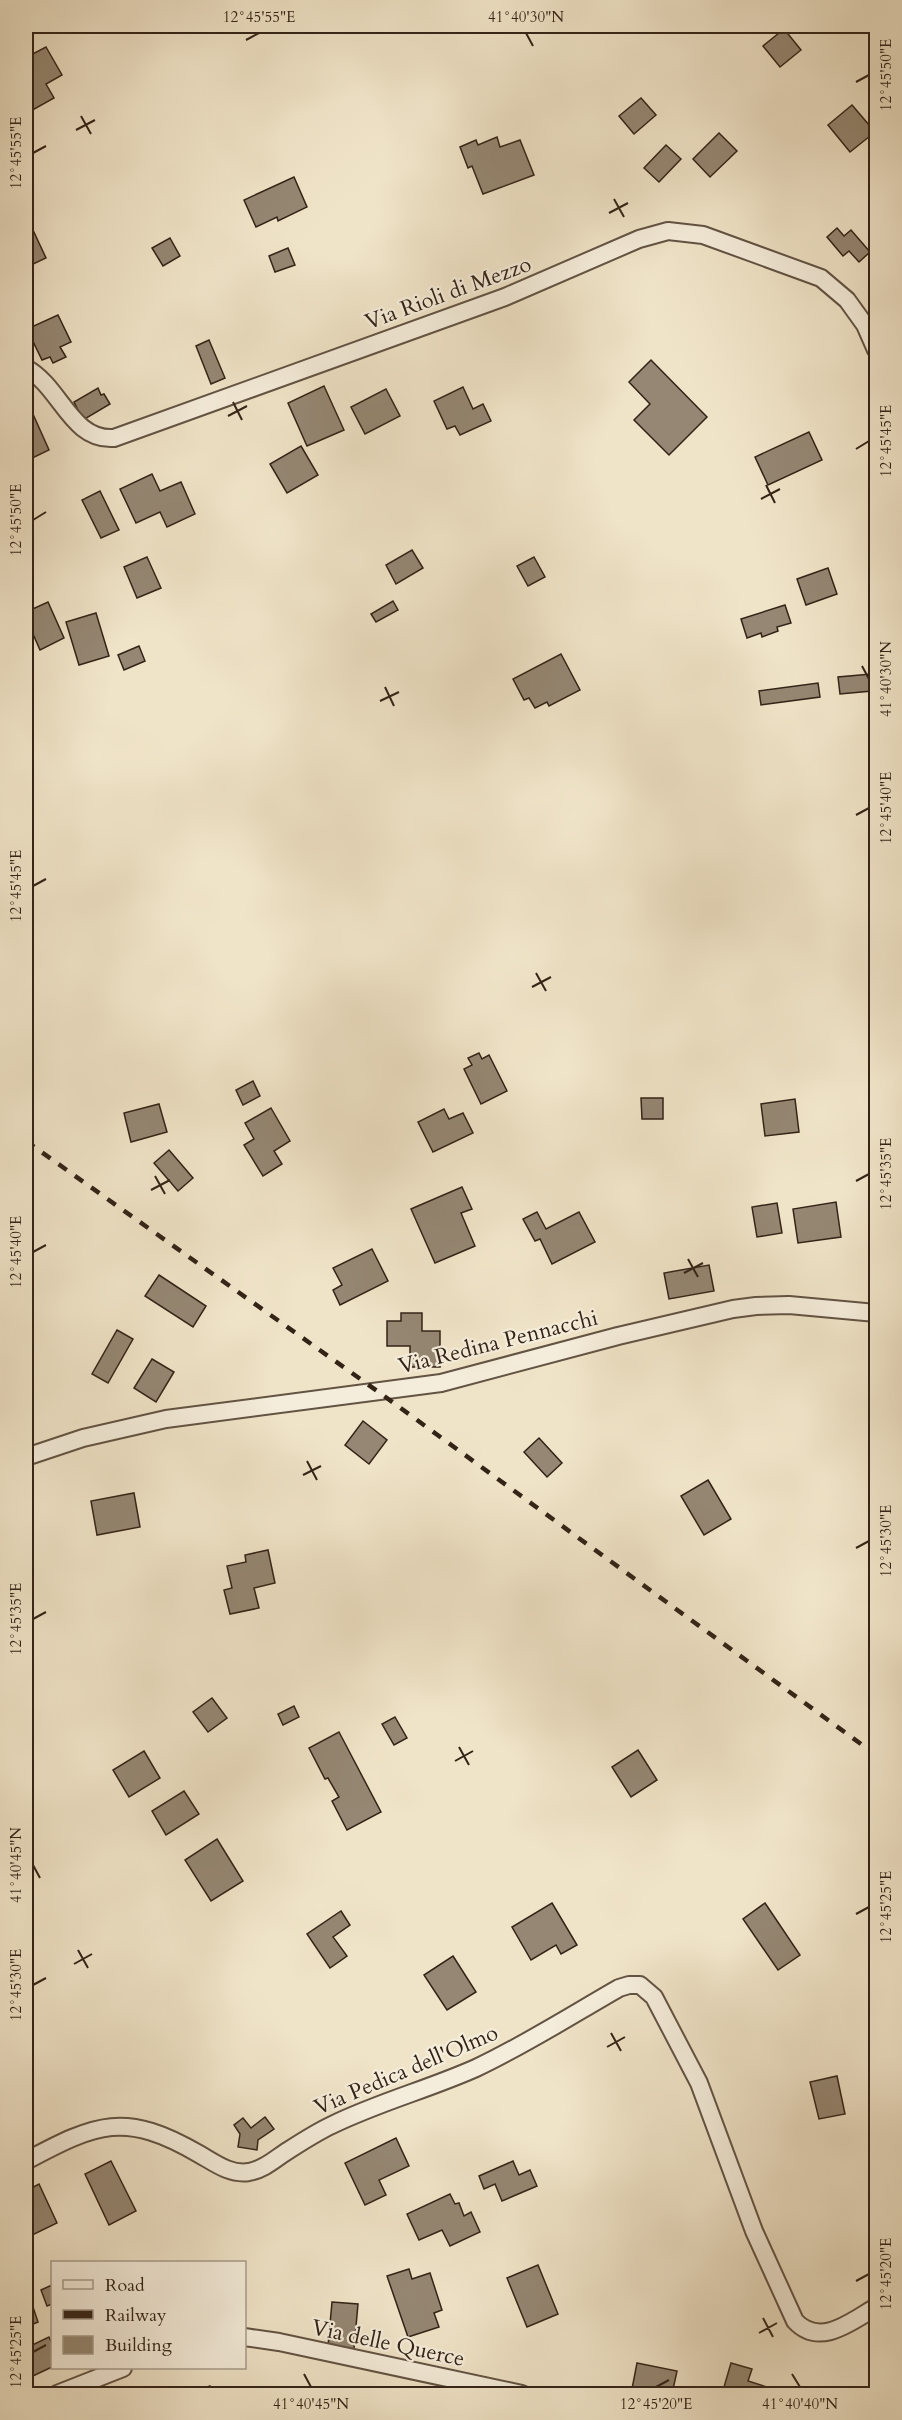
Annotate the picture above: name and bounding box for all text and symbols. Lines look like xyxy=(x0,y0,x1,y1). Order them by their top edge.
text: 12°45'55"E xyxy=(223,7,295,27)
text: 41°40'30"N xyxy=(488,7,564,27)
text: 12°45'50"E xyxy=(876,39,896,111)
text: 12°45'55"E xyxy=(6,117,26,189)
street label: Via Rioli di Mezzo xyxy=(361,249,535,337)
text: 12°45'45"E xyxy=(876,405,896,477)
text: 12°45'50"E xyxy=(6,484,26,556)
text: 41°40'30"N xyxy=(876,641,896,717)
text: 12°45'40"E xyxy=(876,772,896,844)
text: 12°45'45"E xyxy=(6,850,26,922)
text: 12°45'35"E xyxy=(876,1138,896,1210)
text: 12°45'40"E xyxy=(6,1216,26,1288)
street label: Via Redina Pennacchi xyxy=(395,1303,601,1381)
text: 12°45'30"E xyxy=(876,1505,896,1577)
text: 12°45'35"E xyxy=(6,1583,26,1655)
text: 41°40'45"N xyxy=(6,1827,26,1903)
text: 12°45'25"E xyxy=(876,1871,896,1943)
text: 12°45'30"E xyxy=(6,1949,26,2021)
street label: Via Pedica dell'Olmo xyxy=(309,2018,503,2122)
text: 12°45'20"E xyxy=(876,2238,896,2310)
legend xyxy=(51,2261,246,2369)
text: Road xyxy=(105,2273,145,2298)
text: Railway xyxy=(105,2303,167,2328)
street label: Via delle Querce xyxy=(309,2312,467,2374)
text: 12°45'25"E xyxy=(6,2316,26,2388)
text: Building xyxy=(105,2333,173,2358)
text: 41°40'45"N xyxy=(273,2394,349,2414)
text: 12°45'20"E xyxy=(620,2394,692,2414)
text: 41°40'40"N xyxy=(762,2394,838,2414)

